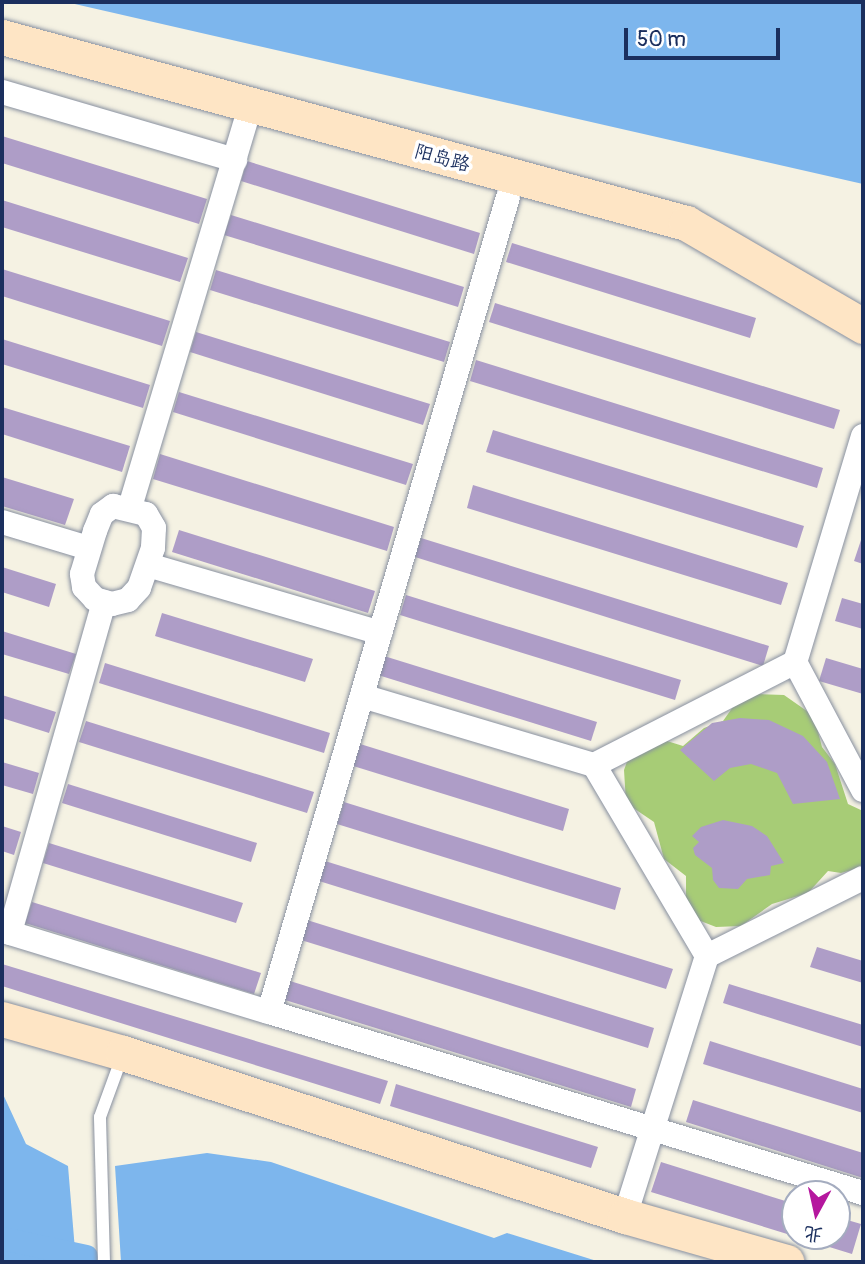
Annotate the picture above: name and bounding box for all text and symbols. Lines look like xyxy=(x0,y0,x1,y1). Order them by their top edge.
scale bar xyxy=(627,14,783,58)
text: 50 m xyxy=(637,26,686,53)
street label: 阳岛路 xyxy=(412,141,472,177)
north arrow xyxy=(781,1180,851,1250)
text: 北 xyxy=(802,1221,824,1247)

